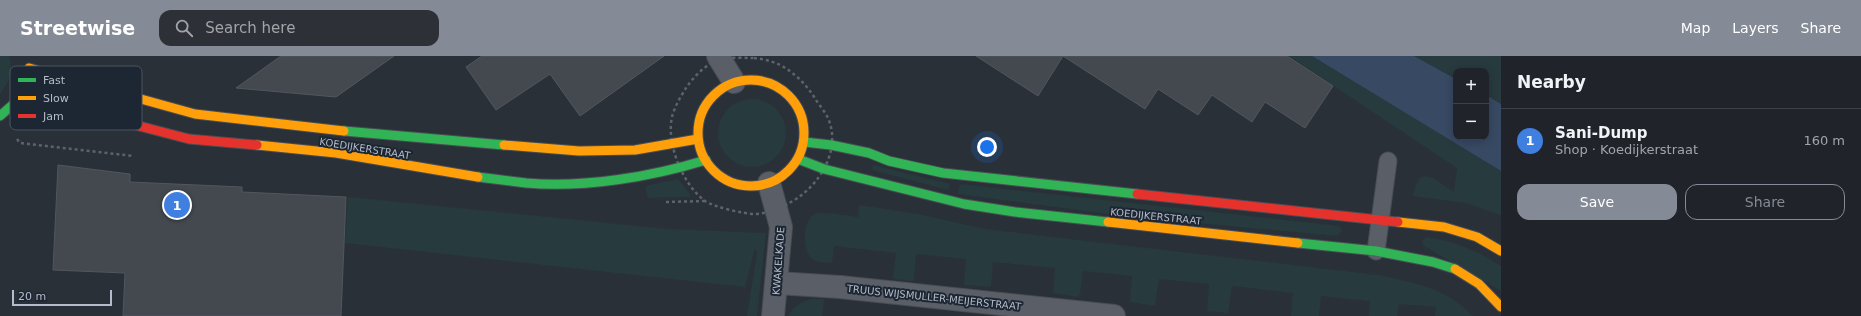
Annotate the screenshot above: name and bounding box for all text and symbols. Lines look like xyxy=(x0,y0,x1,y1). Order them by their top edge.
search box xyxy=(159,10,439,46)
text: Streetwise xyxy=(20,17,135,39)
icon: search xyxy=(173,17,195,39)
text: Search here xyxy=(205,19,295,37)
text: Map xyxy=(1681,20,1710,36)
text: Layers xyxy=(1732,20,1779,36)
text: Share xyxy=(1801,20,1841,36)
legend xyxy=(10,66,142,130)
map controls xyxy=(1453,68,1489,140)
button: + xyxy=(1453,68,1489,104)
text: Nearby xyxy=(1517,72,1586,92)
text: Fast xyxy=(43,74,66,87)
text: Slow xyxy=(43,92,69,105)
button: − xyxy=(1453,104,1489,140)
text: Jam xyxy=(42,110,64,123)
text: Sani-Dump xyxy=(1555,124,1647,142)
text: 1 xyxy=(1525,133,1535,148)
text: 160 m xyxy=(1803,133,1845,148)
street label: KOEDIJKERSTRAAT xyxy=(319,136,412,161)
your location xyxy=(977,137,997,157)
text: Shop · Koedijkerstraat xyxy=(1555,142,1698,157)
button: Save xyxy=(1517,184,1677,220)
button: Share xyxy=(1685,184,1845,220)
pin: 1 xyxy=(164,190,190,220)
street label: KOEDIJKERSTRAAT xyxy=(1110,206,1203,227)
street label: KWAKELKADE xyxy=(771,227,786,295)
street label: TRUUS WIJSMULLER-MEIJERSTRAAT xyxy=(845,283,1023,312)
scale bar xyxy=(12,288,112,307)
text: 20 m xyxy=(18,290,46,303)

